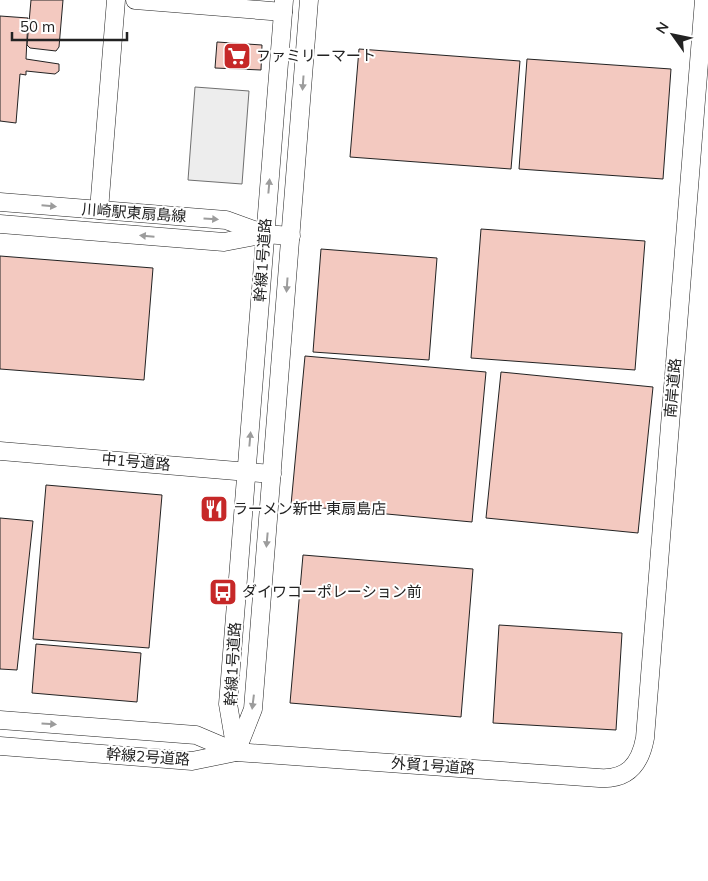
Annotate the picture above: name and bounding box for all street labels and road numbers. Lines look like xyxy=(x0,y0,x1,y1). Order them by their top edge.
street label: 川崎駅東扇島線 xyxy=(81,199,187,226)
street label: 幹線1号道路 xyxy=(250,217,275,303)
street label: 南岸道路 xyxy=(660,357,685,419)
street label: 中1号道路 xyxy=(101,449,171,474)
street label: 幹線1号道路 xyxy=(221,622,244,706)
street label: 幹線2号道路 xyxy=(105,744,191,769)
street label: 外貿1号道路 xyxy=(390,753,476,778)

